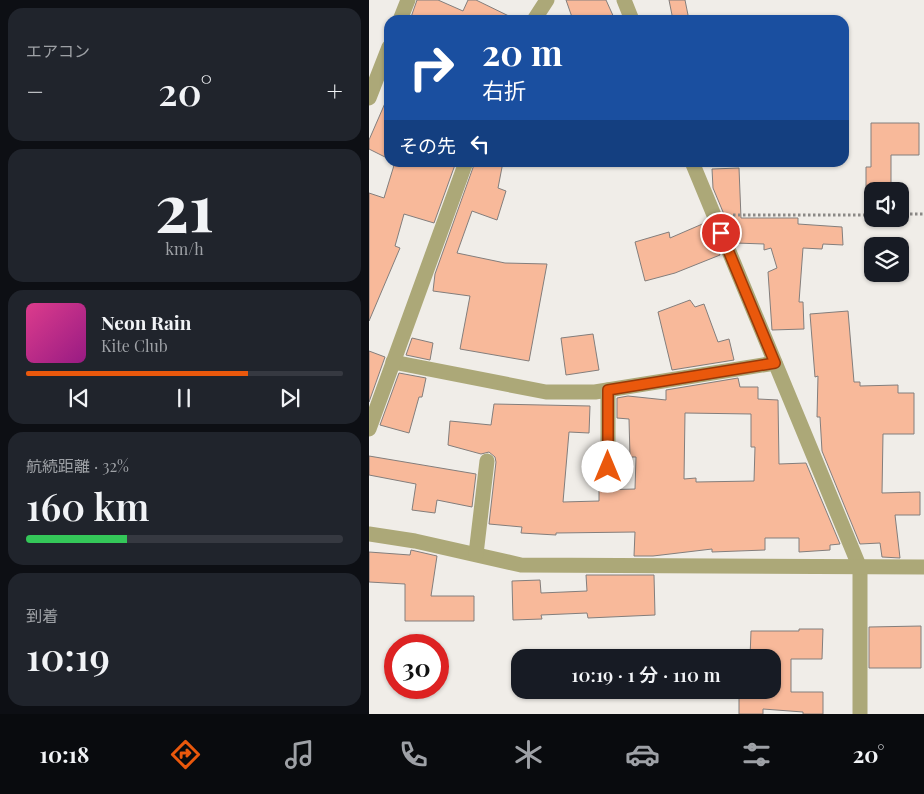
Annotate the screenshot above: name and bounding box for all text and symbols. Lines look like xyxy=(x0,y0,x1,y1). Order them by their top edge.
text: 20 m xyxy=(482,28,563,75)
icon: right xyxy=(399,35,464,100)
text: エアコン xyxy=(26,40,90,61)
text: 20° xyxy=(158,65,212,116)
text: − xyxy=(26,72,44,109)
text: + xyxy=(327,72,343,109)
text: 右折 xyxy=(482,75,526,105)
icon: left xyxy=(466,130,494,158)
text: その先 xyxy=(399,132,456,158)
text: 21 xyxy=(155,162,214,248)
map controls xyxy=(864,182,909,282)
button: sound xyxy=(864,182,909,227)
pin xyxy=(700,212,742,254)
icon: arrive xyxy=(707,219,735,247)
button: layers xyxy=(864,237,909,282)
text: km/h xyxy=(165,238,204,259)
text: Neon Rain xyxy=(101,309,191,335)
text: Kite Club xyxy=(101,335,168,356)
icon: previous xyxy=(65,384,93,412)
icon: pause xyxy=(170,384,198,412)
icon: next xyxy=(276,384,304,412)
position arrow xyxy=(581,440,633,492)
text: 航続距離 · 32% xyxy=(26,455,129,476)
text: 160 km xyxy=(26,480,150,531)
text: 到着 xyxy=(26,605,58,626)
text: 10:19 xyxy=(26,630,110,681)
speed limit sign: 30 xyxy=(384,634,449,699)
text: 10:19 · 1 分 · 110 m xyxy=(571,661,721,687)
icon: directions xyxy=(168,737,203,772)
icon: music xyxy=(282,737,317,772)
icon: phone xyxy=(396,737,431,772)
icon: climate xyxy=(511,737,546,772)
icon: car xyxy=(625,737,660,772)
icon: filters xyxy=(739,737,774,772)
text: 10:18 xyxy=(40,739,89,769)
text: 20° xyxy=(853,739,884,769)

